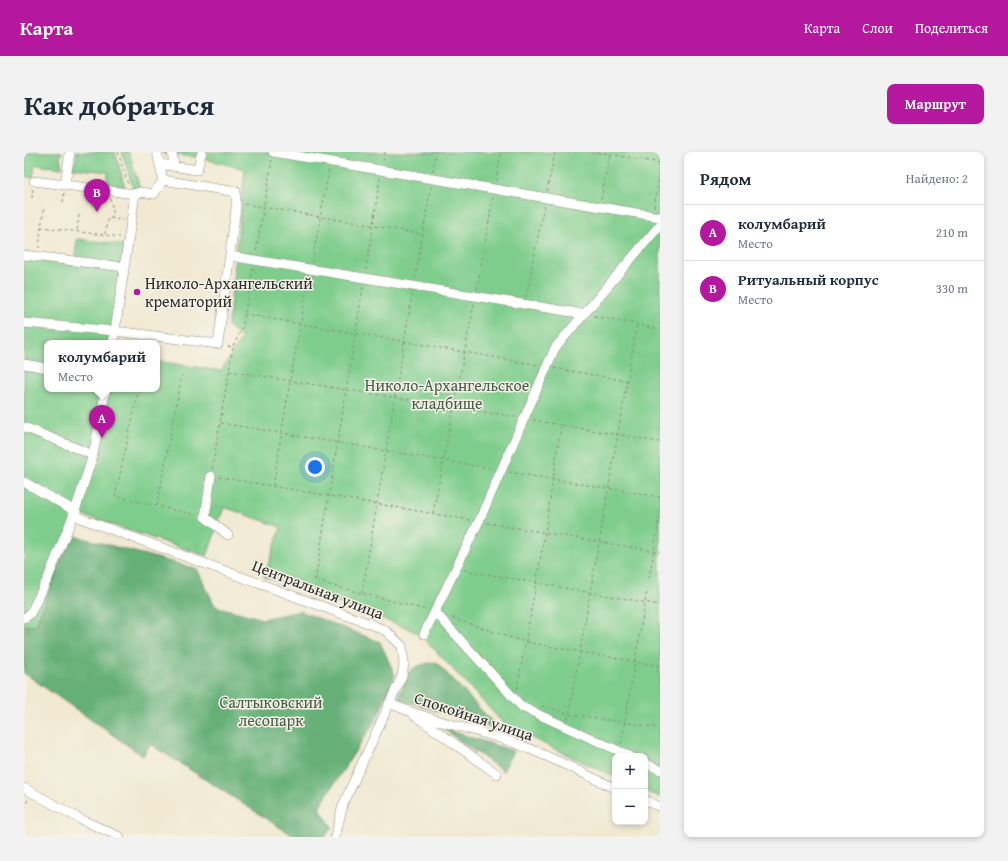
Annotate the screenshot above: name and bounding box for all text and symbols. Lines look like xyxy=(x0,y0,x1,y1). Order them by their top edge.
text: Карта xyxy=(20,14,73,42)
text: Карта xyxy=(804,18,840,38)
text: Слои xyxy=(862,18,893,38)
text: Поделиться xyxy=(915,18,988,38)
text: Как добраться xyxy=(24,84,214,125)
button: Маршрут xyxy=(887,84,984,124)
text: Рядом xyxy=(700,166,751,191)
text: Найдено: 2 xyxy=(906,169,968,188)
pin: B xyxy=(84,179,110,212)
text: колумбарий xyxy=(738,213,826,234)
text: A xyxy=(709,223,717,242)
text: 210 m xyxy=(936,223,968,242)
text: Место xyxy=(738,234,773,253)
text: Ритуальный корпус xyxy=(738,269,879,290)
place label: Николо-Архангельский крематорий xyxy=(145,271,313,313)
text: B xyxy=(709,279,717,298)
text: 330 m xyxy=(936,279,968,298)
marker: Николо-Архангельский крематорий xyxy=(132,287,142,297)
text: Место xyxy=(738,290,773,309)
popup xyxy=(44,340,160,392)
text: колумбарий xyxy=(58,346,146,367)
text: Место xyxy=(58,367,93,386)
park label: Николо-Архангельское кладбище xyxy=(365,373,529,415)
pin: A xyxy=(89,405,115,438)
your location xyxy=(305,457,325,477)
street label: Центральная улица xyxy=(249,553,388,625)
street label: Спокойная улица xyxy=(411,685,537,747)
park label: Салтыковский лесопарк xyxy=(220,690,323,732)
map controls xyxy=(612,753,648,825)
button: + xyxy=(612,753,648,789)
button: − xyxy=(612,789,648,825)

